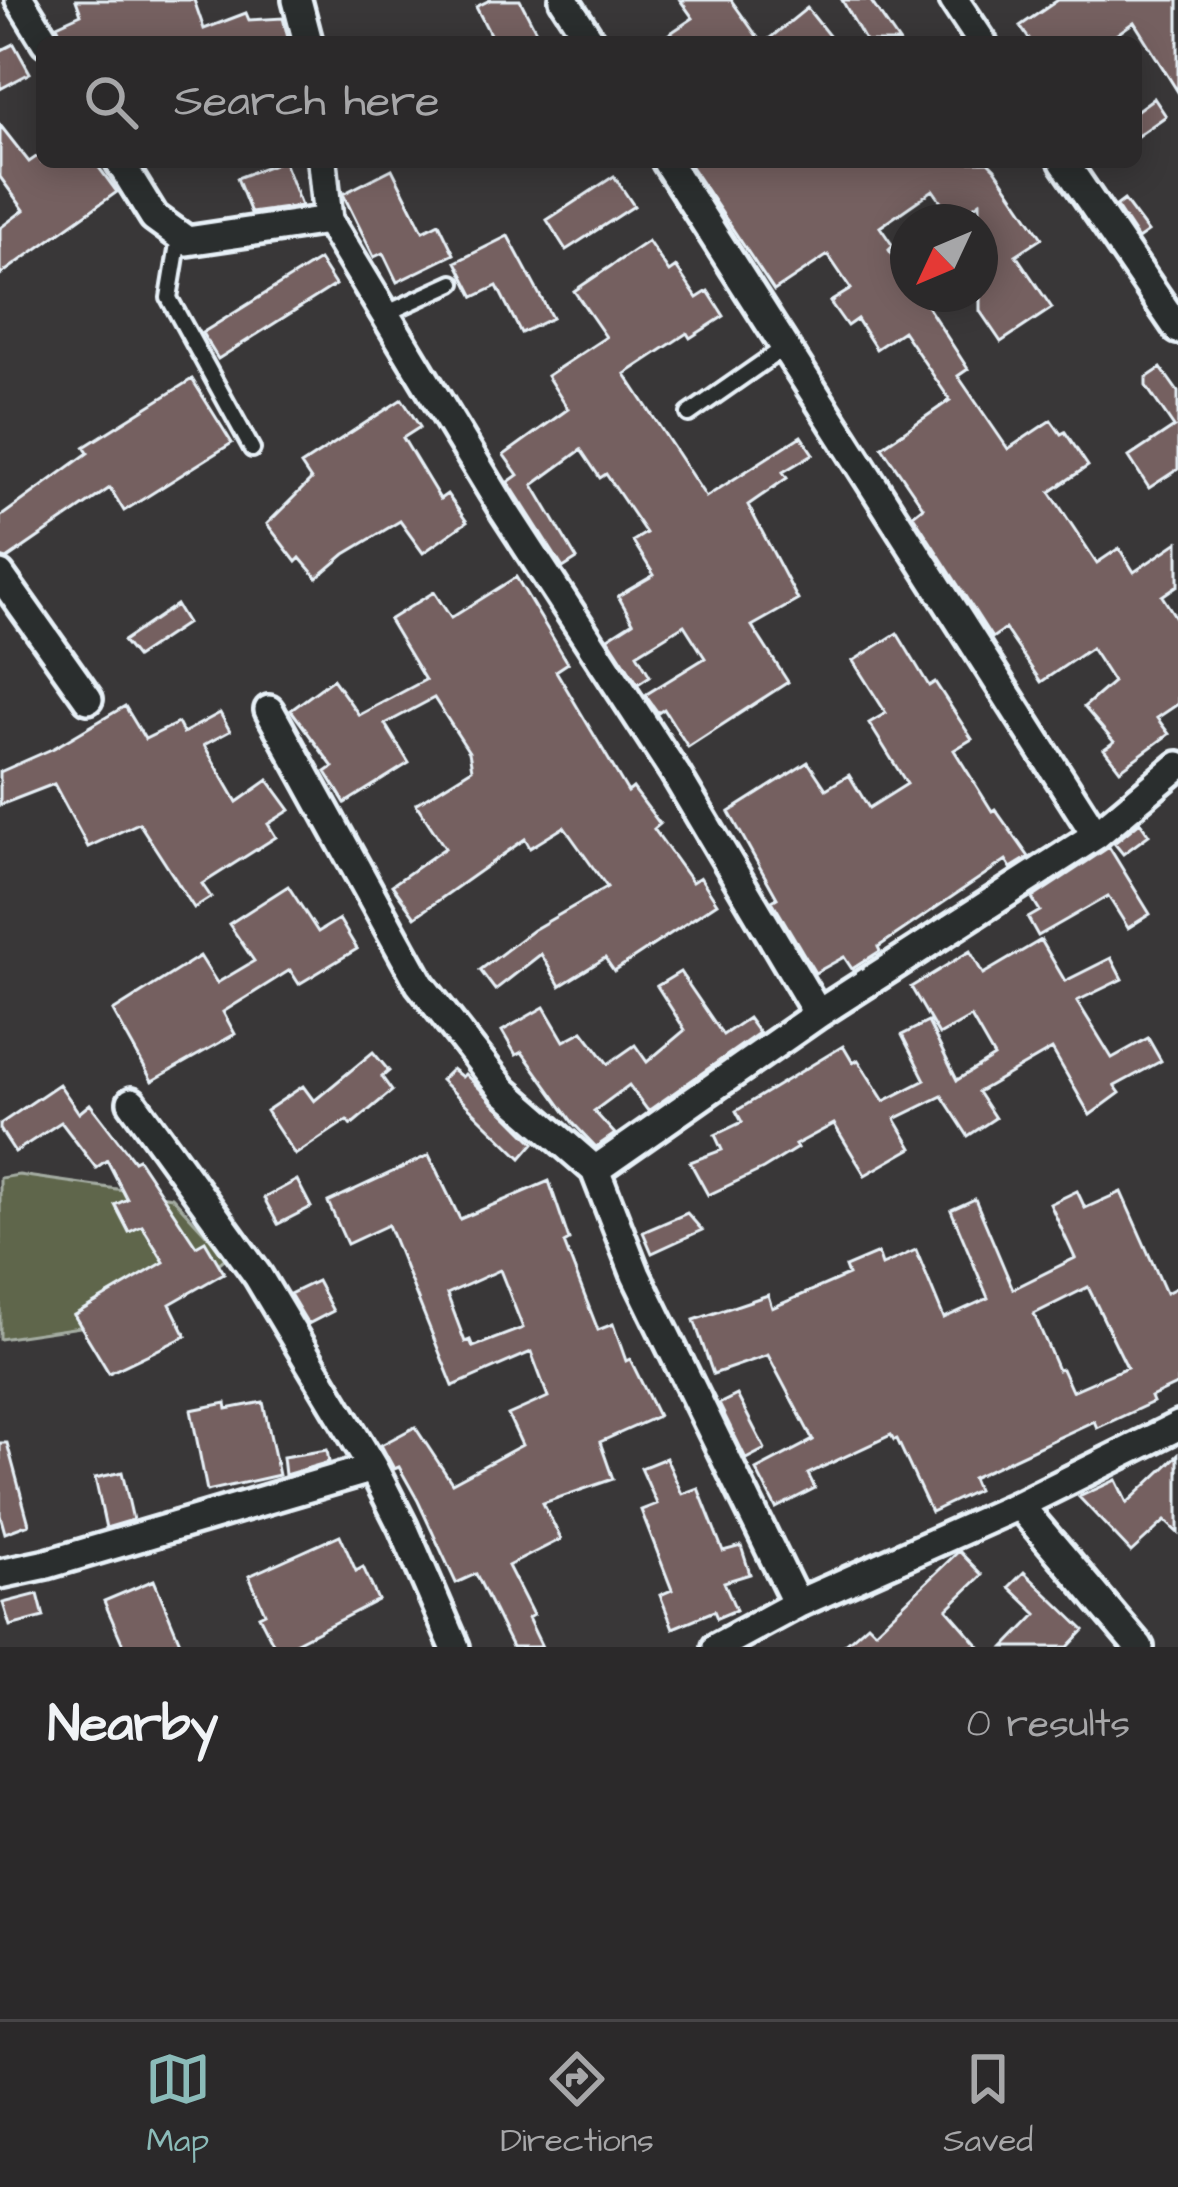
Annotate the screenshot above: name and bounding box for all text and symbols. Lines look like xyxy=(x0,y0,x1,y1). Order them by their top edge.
search box xyxy=(36,36,1142,168)
icon: search xyxy=(78,69,144,135)
text: Search here xyxy=(174,71,440,133)
north arrow xyxy=(890,204,998,312)
text: Nearby xyxy=(48,1690,218,1761)
text: 0 results xyxy=(966,1698,1130,1752)
tab: Map xyxy=(145,2046,211,2164)
tab: Directions xyxy=(500,2046,654,2164)
tab: Saved xyxy=(943,2046,1033,2164)

